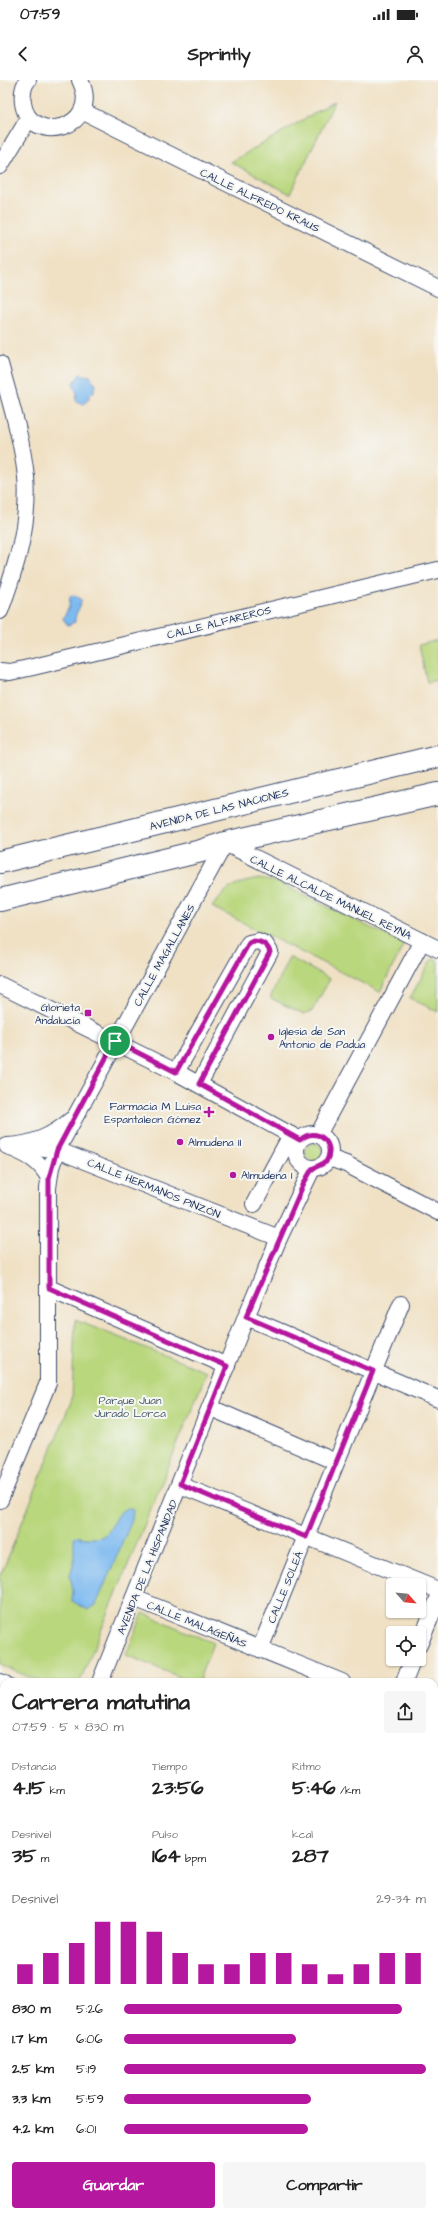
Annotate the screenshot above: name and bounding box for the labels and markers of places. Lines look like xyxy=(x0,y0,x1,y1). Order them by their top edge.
place label: Glorieta Andalucía xyxy=(35,1000,80,1028)
marker: Glorieta Andalucía xyxy=(83,1008,93,1018)
pin xyxy=(98,1024,132,1058)
place label: Iglesia de San Antonio de Padua xyxy=(279,1024,366,1052)
marker: Iglesia de San Antonio de Padua xyxy=(266,1032,276,1042)
place label: Farmacia M Luisa Espantaleon Gómez xyxy=(104,1099,202,1127)
marker: Farmacia M Luisa Espantaleon Gómez xyxy=(204,1107,214,1117)
place label: Almudena II xyxy=(188,1135,242,1150)
marker: Almudena II xyxy=(175,1137,185,1147)
place label: Almudena I xyxy=(241,1168,293,1183)
marker: Almudena I xyxy=(228,1170,238,1180)

